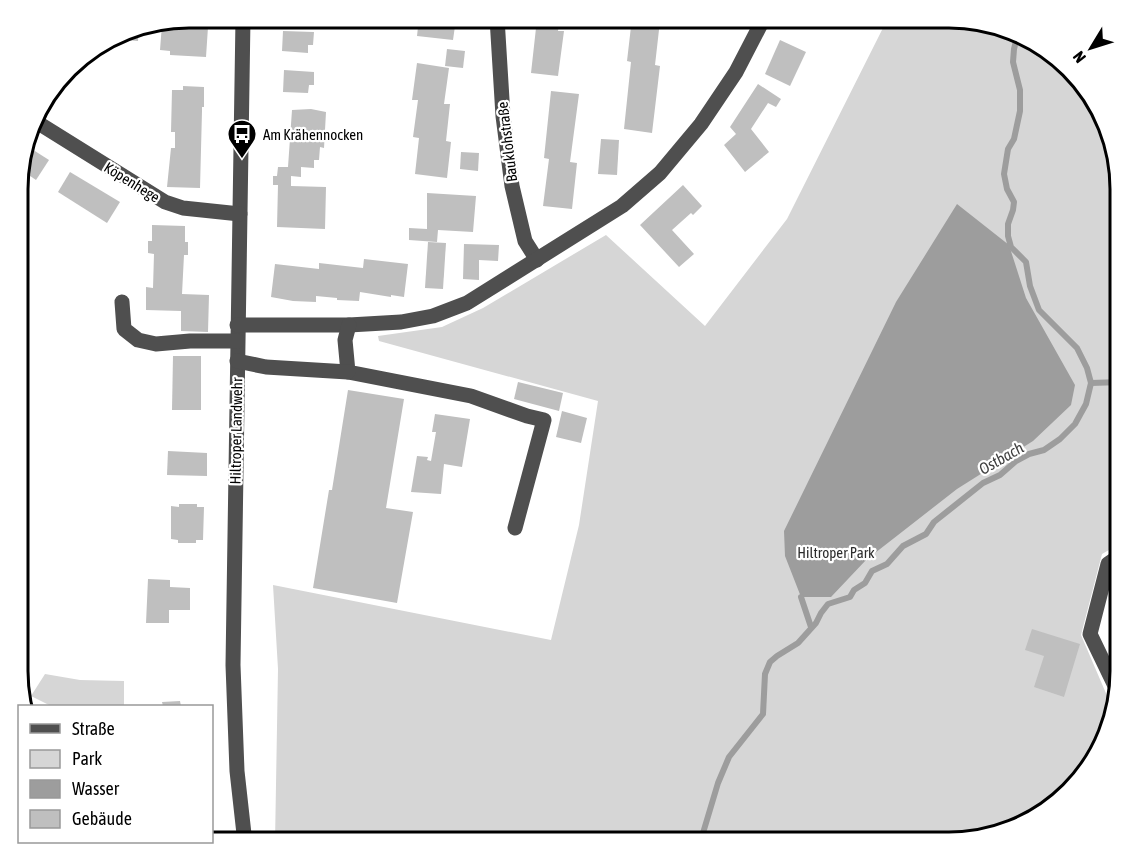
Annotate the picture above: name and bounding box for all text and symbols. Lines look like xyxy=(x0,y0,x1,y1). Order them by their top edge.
north arrow xyxy=(1061,18,1121,78)
text: N xyxy=(1069,48,1089,67)
street label: Bauklohstraße xyxy=(494,101,520,183)
bus stop icon: Am Krähennocken xyxy=(226,118,258,160)
place label: Am Krähennocken xyxy=(263,126,363,143)
street label: Köpenhege xyxy=(101,158,163,206)
street label: Hiltroper Landwehr xyxy=(227,377,245,485)
water label: Ostbach xyxy=(976,438,1027,478)
park label: Hiltroper Park xyxy=(797,544,875,561)
legend xyxy=(18,705,213,843)
text: Straße xyxy=(72,718,115,739)
text: Park xyxy=(72,748,102,769)
text: Wasser xyxy=(72,778,120,799)
text: Gebäude xyxy=(72,808,132,829)

